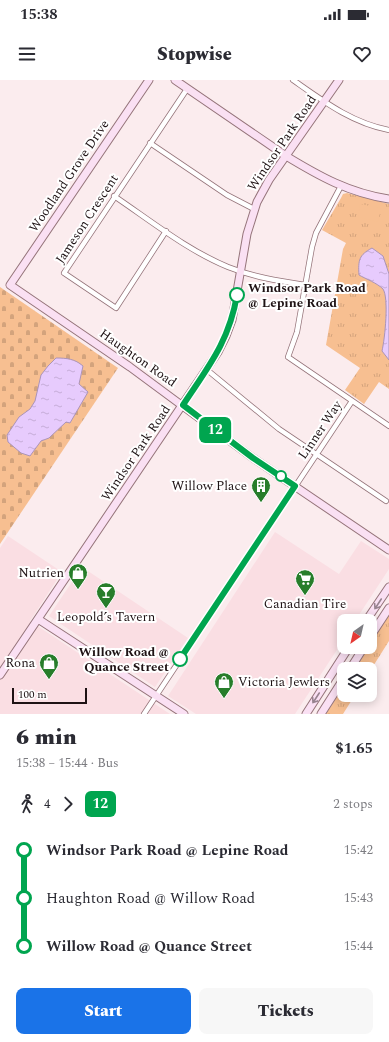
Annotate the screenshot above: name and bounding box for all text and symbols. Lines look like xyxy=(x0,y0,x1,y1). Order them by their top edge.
text: 15:38 xyxy=(20,3,58,26)
text: Stopwise xyxy=(157,41,232,68)
icon: menu xyxy=(16,43,38,65)
icon: heart xyxy=(351,43,373,65)
street label: Windsor Park Road xyxy=(242,91,322,195)
street label: Woodland Grove Drive xyxy=(24,116,114,236)
street label: Jameson Crescent xyxy=(51,170,124,268)
place label: Windsor Park Road @ Lepine Road xyxy=(248,278,366,313)
marker: Windsor Park Road @ Lepine Road xyxy=(229,287,245,303)
street label: Haughton Road xyxy=(95,324,181,392)
street label: Linner Way xyxy=(293,396,347,463)
street label: Windsor Park Road xyxy=(96,401,176,505)
line badge: 12 xyxy=(197,417,233,443)
text: 12 xyxy=(207,419,223,440)
unlabelled marker xyxy=(275,470,287,482)
building icon: Willow Place xyxy=(250,475,272,503)
place label: Willow Place xyxy=(172,476,247,496)
shop icon: Nutrien xyxy=(67,562,89,590)
place label: Nutrien xyxy=(18,563,64,583)
supermarket icon: Canadian Tire xyxy=(294,568,316,596)
bar icon: Leopold’s Tavern xyxy=(95,581,117,609)
place label: Canadian Tire xyxy=(264,594,346,614)
one-way arrow xyxy=(374,598,382,609)
place label: Leopold’s Tavern xyxy=(57,607,156,627)
north arrow xyxy=(337,614,377,654)
map controls xyxy=(337,614,377,702)
place label: Willow Road @ Quance Street xyxy=(78,642,169,677)
marker: Willow Road @ Quance Street xyxy=(172,651,188,667)
shop icon: Rona xyxy=(38,652,60,680)
place label: Rona xyxy=(6,653,36,673)
button: layers xyxy=(337,662,377,702)
shop icon: Victoria Jewlers xyxy=(213,671,235,699)
place label: Victoria Jewlers xyxy=(238,672,330,692)
scale bar xyxy=(12,686,87,705)
text: 100 m xyxy=(18,686,47,703)
one-way arrow xyxy=(312,692,320,703)
text: 6 min xyxy=(16,721,77,754)
text: $1.65 xyxy=(335,737,373,760)
text: 15:38 – 15:44 · Bus xyxy=(16,753,119,773)
icon: walk xyxy=(16,793,38,815)
icon: forward xyxy=(57,793,79,815)
text: 12 xyxy=(93,793,108,814)
text: 4 xyxy=(44,794,51,814)
text: 2 stops xyxy=(333,794,373,814)
text: Windsor Park Road @ Lepine Road xyxy=(46,839,288,862)
text: 15:42 xyxy=(344,840,373,860)
text: Haughton Road @ Willow Road xyxy=(46,887,255,910)
text: 15:43 xyxy=(344,888,373,908)
text: Willow Road @ Quance Street xyxy=(46,935,252,958)
text: 15:44 xyxy=(344,936,373,956)
button: Start xyxy=(16,988,191,1034)
button: Tickets xyxy=(199,988,373,1034)

